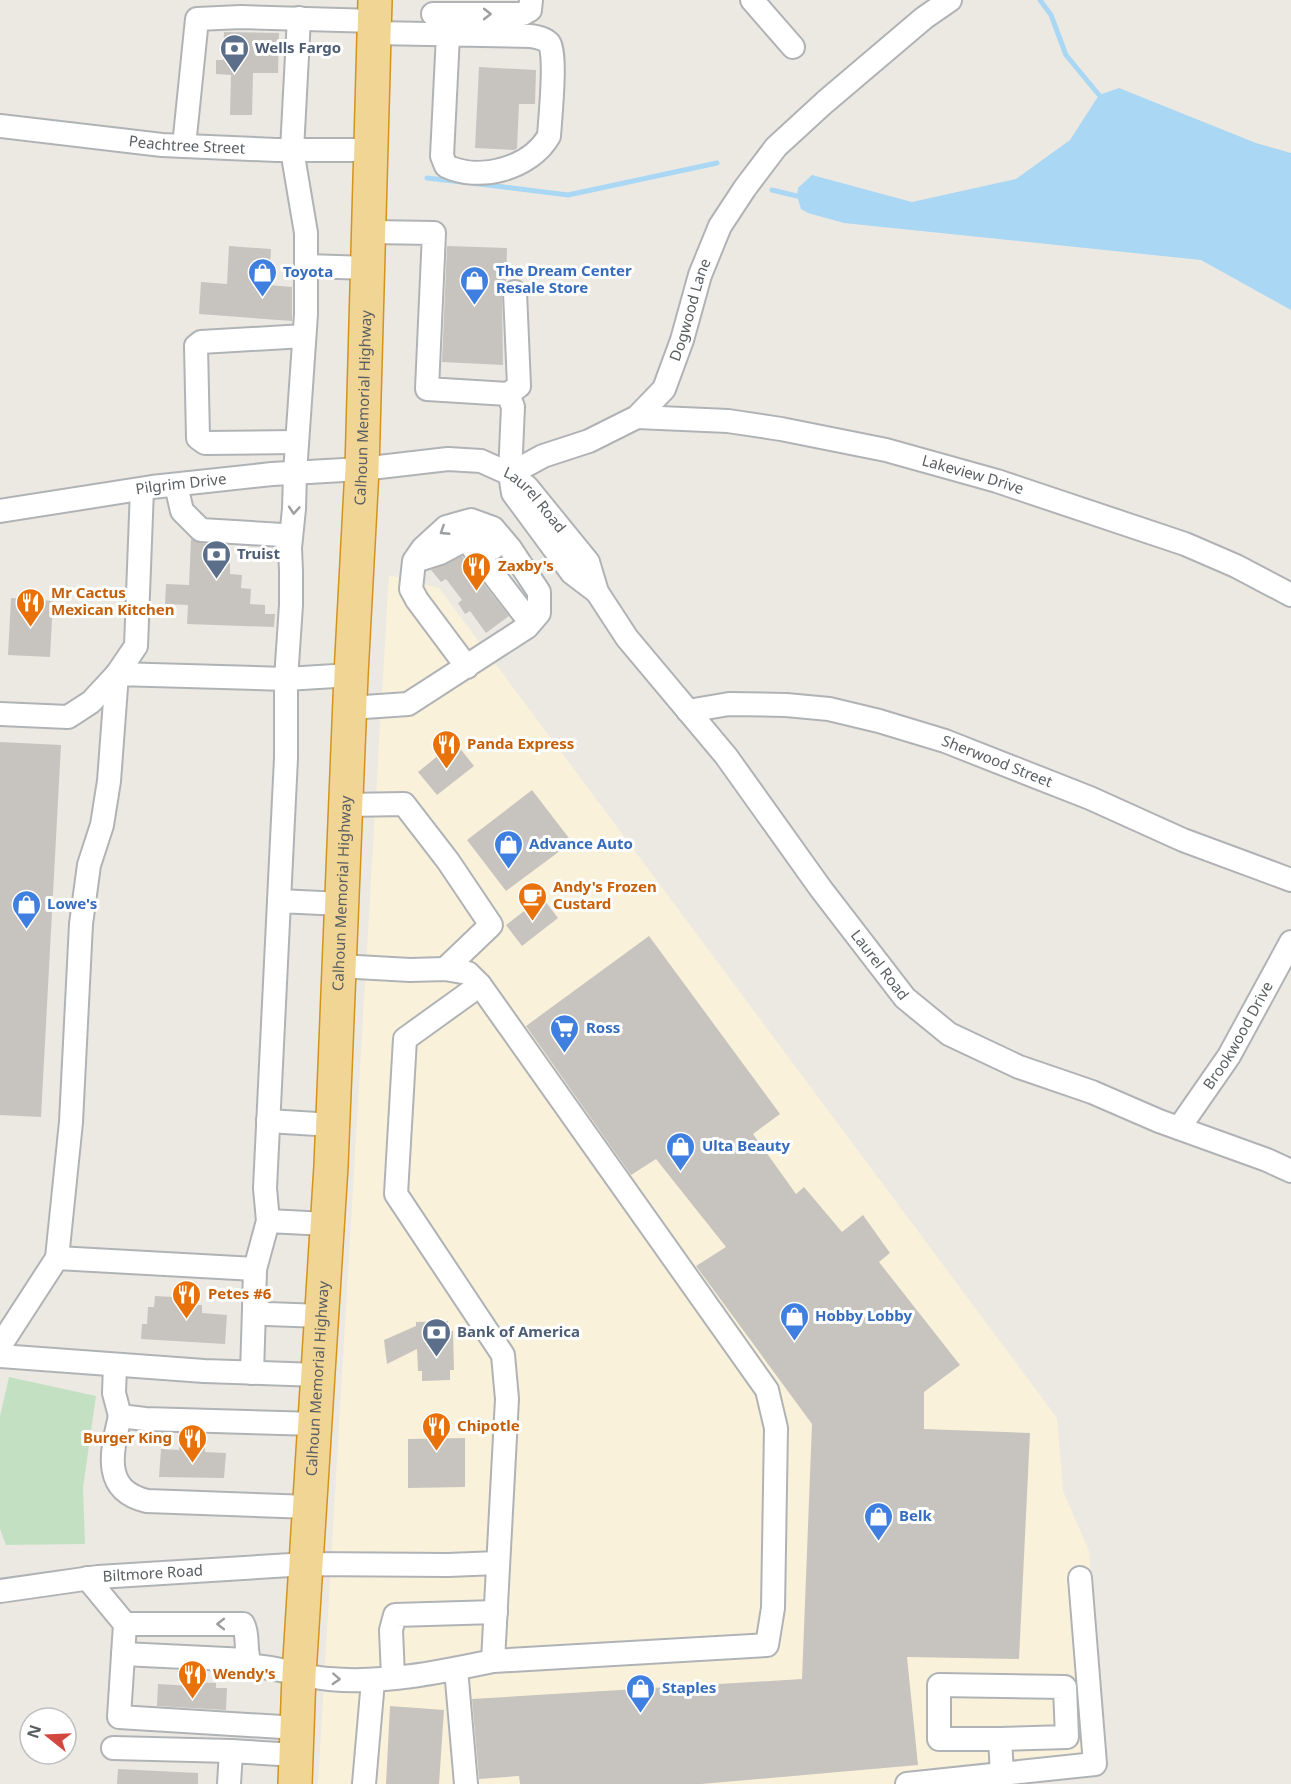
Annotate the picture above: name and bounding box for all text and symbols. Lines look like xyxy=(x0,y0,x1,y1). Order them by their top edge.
one-way arrow xyxy=(483,8,492,20)
bank icon: Wells Fargo xyxy=(218,32,250,74)
place label: Wells Fargo xyxy=(255,37,341,57)
street label: Peachtree Street xyxy=(128,130,246,158)
street label: Dogwood Lane xyxy=(664,255,715,364)
shop icon: Toyota xyxy=(246,256,278,298)
place label: The Dream Center Resale Store xyxy=(496,260,632,297)
place label: Toyota xyxy=(283,261,333,281)
shop icon: The Dream Center Resale Store xyxy=(459,264,491,306)
street label: Calhoun Memorial Highway xyxy=(349,309,375,506)
street label: Lakeview Drive xyxy=(920,450,1027,498)
street label: Laurel Road xyxy=(501,461,571,536)
street label: Pilgrim Drive xyxy=(134,468,227,498)
one-way arrow xyxy=(288,506,301,515)
one-way arrow xyxy=(440,523,451,534)
bank icon: Truist xyxy=(200,538,232,580)
place label: Truist xyxy=(237,543,280,563)
restaurant icon: Zaxby's xyxy=(461,550,493,592)
place label: Zaxby's xyxy=(498,555,554,575)
place label: Mr Cactus Mexican Kitchen xyxy=(51,582,174,619)
restaurant icon: Mr Cactus Mexican Kitchen xyxy=(14,586,46,628)
restaurant icon: Panda Express xyxy=(430,728,462,770)
street label: Sherwood Street xyxy=(939,730,1056,791)
place label: Panda Express xyxy=(467,733,574,753)
street label: Calhoun Memorial Highway xyxy=(327,795,355,991)
shop icon: Advance Auto xyxy=(492,828,524,870)
place label: Advance Auto xyxy=(529,833,633,853)
place label: Andy's Frozen Custard xyxy=(553,876,657,913)
cafe icon: Andy's Frozen Custard xyxy=(516,880,548,922)
shop icon: Lowe's xyxy=(10,888,42,930)
place label: Lowe's xyxy=(47,893,97,913)
street label: Laurel Road xyxy=(847,925,914,1004)
street label: Brookwood Drive xyxy=(1198,978,1277,1093)
supermarket icon: Ross xyxy=(549,1012,581,1054)
place label: Ross xyxy=(586,1017,620,1037)
shop icon: Ulta Beauty xyxy=(665,1130,697,1172)
place label: Ulta Beauty xyxy=(702,1135,790,1155)
restaurant icon: Petes #6 xyxy=(171,1278,203,1320)
street label: Calhoun Memorial Highway xyxy=(301,1280,333,1477)
place label: Petes #6 xyxy=(208,1283,272,1303)
shop icon: Hobby Lobby xyxy=(778,1300,810,1342)
place label: Hobby Lobby xyxy=(815,1305,912,1325)
bank icon: Bank of America xyxy=(420,1316,452,1358)
place label: Bank of America xyxy=(457,1321,580,1341)
restaurant icon: Chipotle xyxy=(420,1410,452,1452)
place label: Chipotle xyxy=(457,1415,520,1435)
restaurant icon: Burger King xyxy=(177,1422,209,1464)
place label: Burger King xyxy=(83,1427,172,1447)
shop icon: Belk xyxy=(862,1500,894,1542)
place label: Belk xyxy=(899,1505,932,1525)
street label: Biltmore Road xyxy=(102,1559,204,1586)
one-way arrow xyxy=(217,1618,226,1630)
restaurant icon: Wendy's xyxy=(176,1658,208,1700)
place label: Wendy's xyxy=(213,1663,276,1683)
shop icon: Staples xyxy=(625,1672,657,1714)
one-way arrow xyxy=(331,1673,340,1686)
place label: Staples xyxy=(662,1677,716,1697)
north arrow xyxy=(18,1706,78,1766)
text: N xyxy=(21,1722,46,1741)

